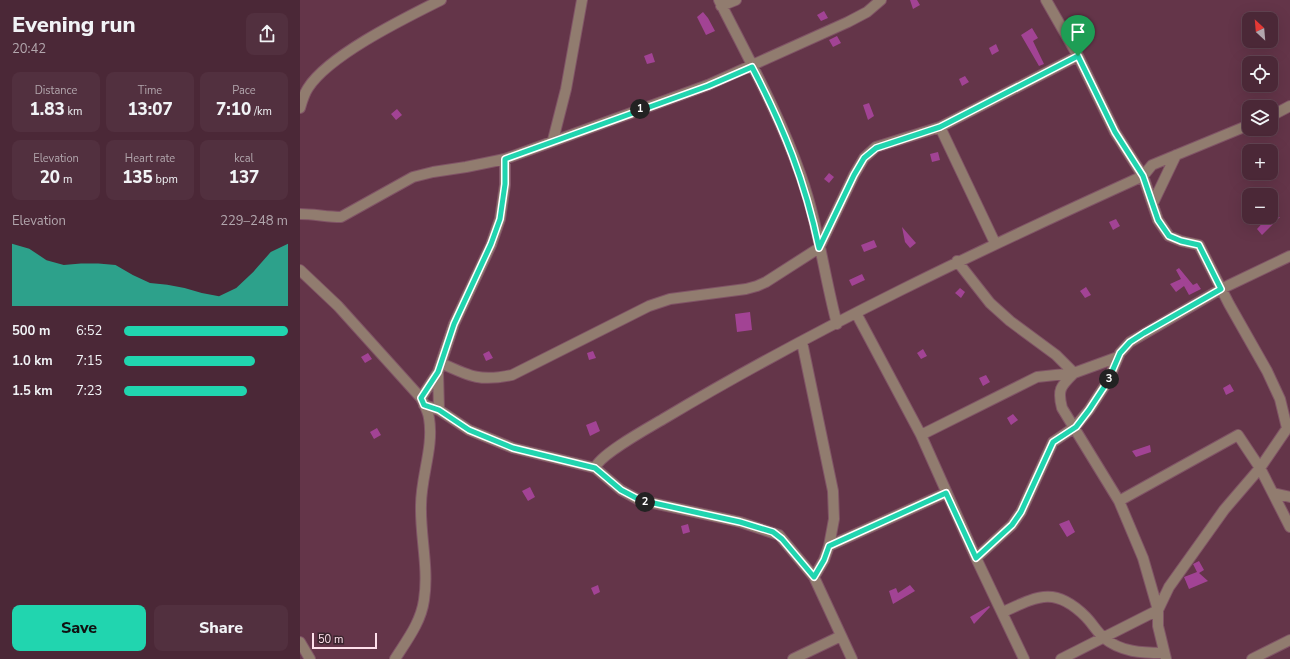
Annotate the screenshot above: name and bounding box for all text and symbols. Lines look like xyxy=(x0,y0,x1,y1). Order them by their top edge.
text: Evening run xyxy=(12,10,136,40)
north arrow xyxy=(1242,12,1278,48)
map controls xyxy=(1242,12,1278,224)
button: share xyxy=(246,13,288,55)
pin xyxy=(1061,15,1095,56)
icon: arrive xyxy=(1067,21,1089,43)
text: 20:42 xyxy=(12,40,46,58)
button: locate xyxy=(1242,56,1278,92)
text: Distance xyxy=(35,83,77,98)
text: Time xyxy=(138,83,162,98)
text: Pace xyxy=(232,83,256,98)
text: 1.83 xyxy=(30,98,65,121)
text: 13:07 xyxy=(127,98,173,121)
text: 7:10 xyxy=(216,98,251,121)
pin: 1 xyxy=(630,99,650,119)
button: layers xyxy=(1242,100,1278,136)
text: 1 xyxy=(637,101,643,116)
text: km xyxy=(65,104,82,119)
text: /km xyxy=(251,104,272,119)
button: + xyxy=(1242,144,1278,180)
text: Elevation xyxy=(33,151,79,166)
text: Heart rate xyxy=(125,151,175,166)
text: kcal xyxy=(234,151,254,166)
text: 20 xyxy=(40,166,60,189)
text: 135 xyxy=(122,166,153,189)
text: 137 xyxy=(229,166,259,189)
text: m xyxy=(60,172,72,187)
text: bpm xyxy=(153,172,178,187)
button: − xyxy=(1242,188,1278,224)
text: Elevation xyxy=(12,212,66,230)
text: 229–248 m xyxy=(220,212,288,230)
text: 500 m xyxy=(12,322,50,340)
text: 6:52 xyxy=(76,322,102,340)
text: 1.0 km xyxy=(12,352,53,370)
text: 7:15 xyxy=(76,352,102,370)
pin: 3 xyxy=(1099,369,1119,389)
text: 3 xyxy=(1106,371,1112,386)
text: 1.5 km xyxy=(12,382,53,400)
text: 7:23 xyxy=(76,382,102,400)
pin: 2 xyxy=(635,492,655,512)
text: 2 xyxy=(642,494,648,509)
button: Save xyxy=(12,605,146,651)
button: Share xyxy=(154,605,288,651)
scale bar xyxy=(312,631,377,650)
text: 50 m xyxy=(318,632,343,647)

